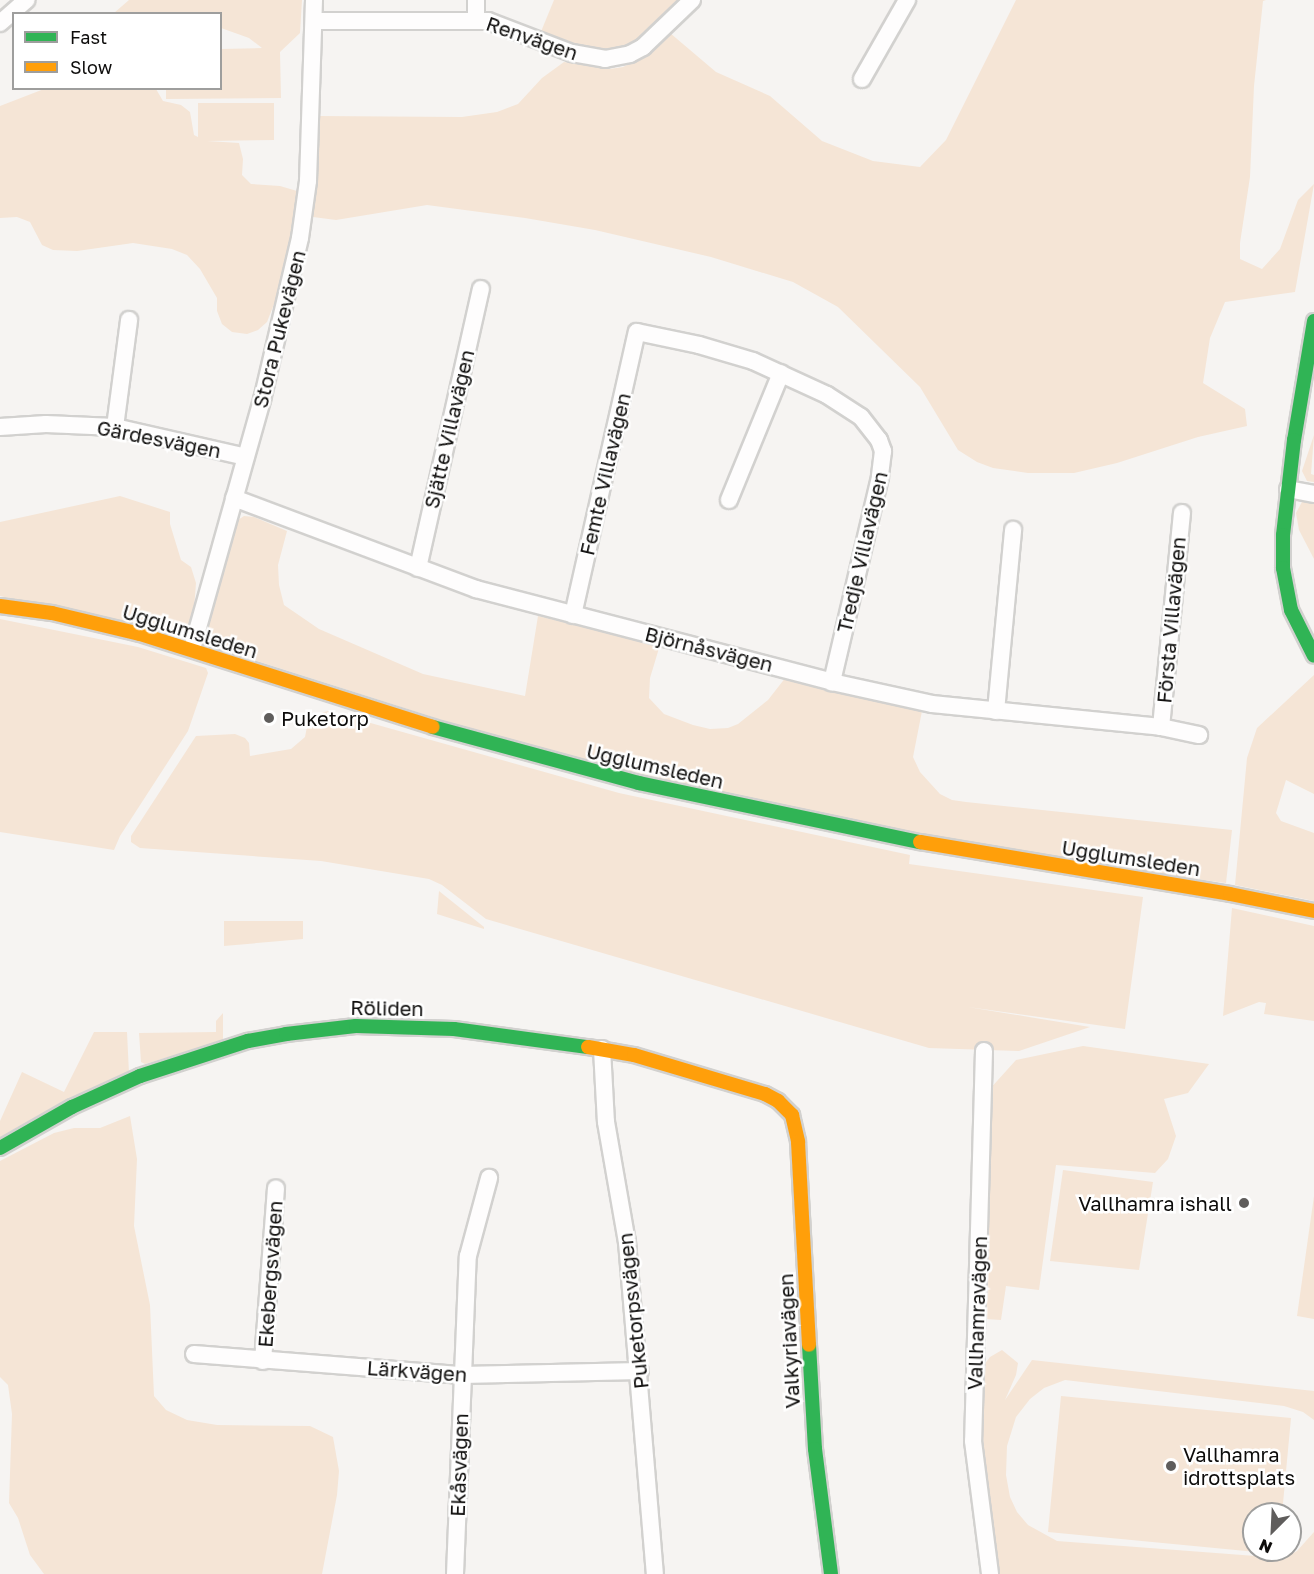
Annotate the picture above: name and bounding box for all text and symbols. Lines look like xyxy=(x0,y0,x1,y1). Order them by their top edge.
street label: Renvägen xyxy=(483,11,581,65)
legend xyxy=(12,12,222,90)
text: Fast xyxy=(70,26,107,48)
text: Slow xyxy=(70,56,112,78)
street label: Stora Pukevägen xyxy=(248,248,310,410)
street label: Sjätte Villavägen xyxy=(419,347,479,511)
street label: Femte Villavägen xyxy=(575,390,635,558)
street label: Gärdesvägen xyxy=(95,415,223,463)
street label: Tredje Villavägen xyxy=(832,469,892,635)
street label: Första Villavägen xyxy=(1152,536,1190,704)
street label: Ugglumsleden xyxy=(120,599,260,663)
street label: Björnåsvägen xyxy=(643,622,775,676)
place label: Puketorp xyxy=(281,706,369,730)
marker: Puketorp xyxy=(262,711,276,725)
street label: Ugglumsleden xyxy=(584,739,726,793)
street label: Ugglumsleden xyxy=(1060,835,1202,881)
street label: Röliden xyxy=(350,995,424,1021)
place label: Vallhamra ishall xyxy=(1078,1191,1232,1215)
marker: Vallhamra ishall xyxy=(1237,1196,1251,1210)
street label: Ekebergsvägen xyxy=(253,1200,287,1348)
street label: Puketorpsvägen xyxy=(613,1232,653,1390)
street label: Vallhamravägen xyxy=(962,1235,992,1391)
street label: Valkyriavägen xyxy=(773,1273,805,1409)
street label: Lärkvägen xyxy=(366,1356,468,1386)
street label: Ekåsvägen xyxy=(445,1413,473,1517)
place label: Vallhamra idrottsplats xyxy=(1183,1442,1295,1489)
marker: Vallhamra idrottsplats xyxy=(1164,1459,1178,1473)
north arrow xyxy=(1242,1502,1302,1562)
text: N xyxy=(1256,1535,1275,1558)

